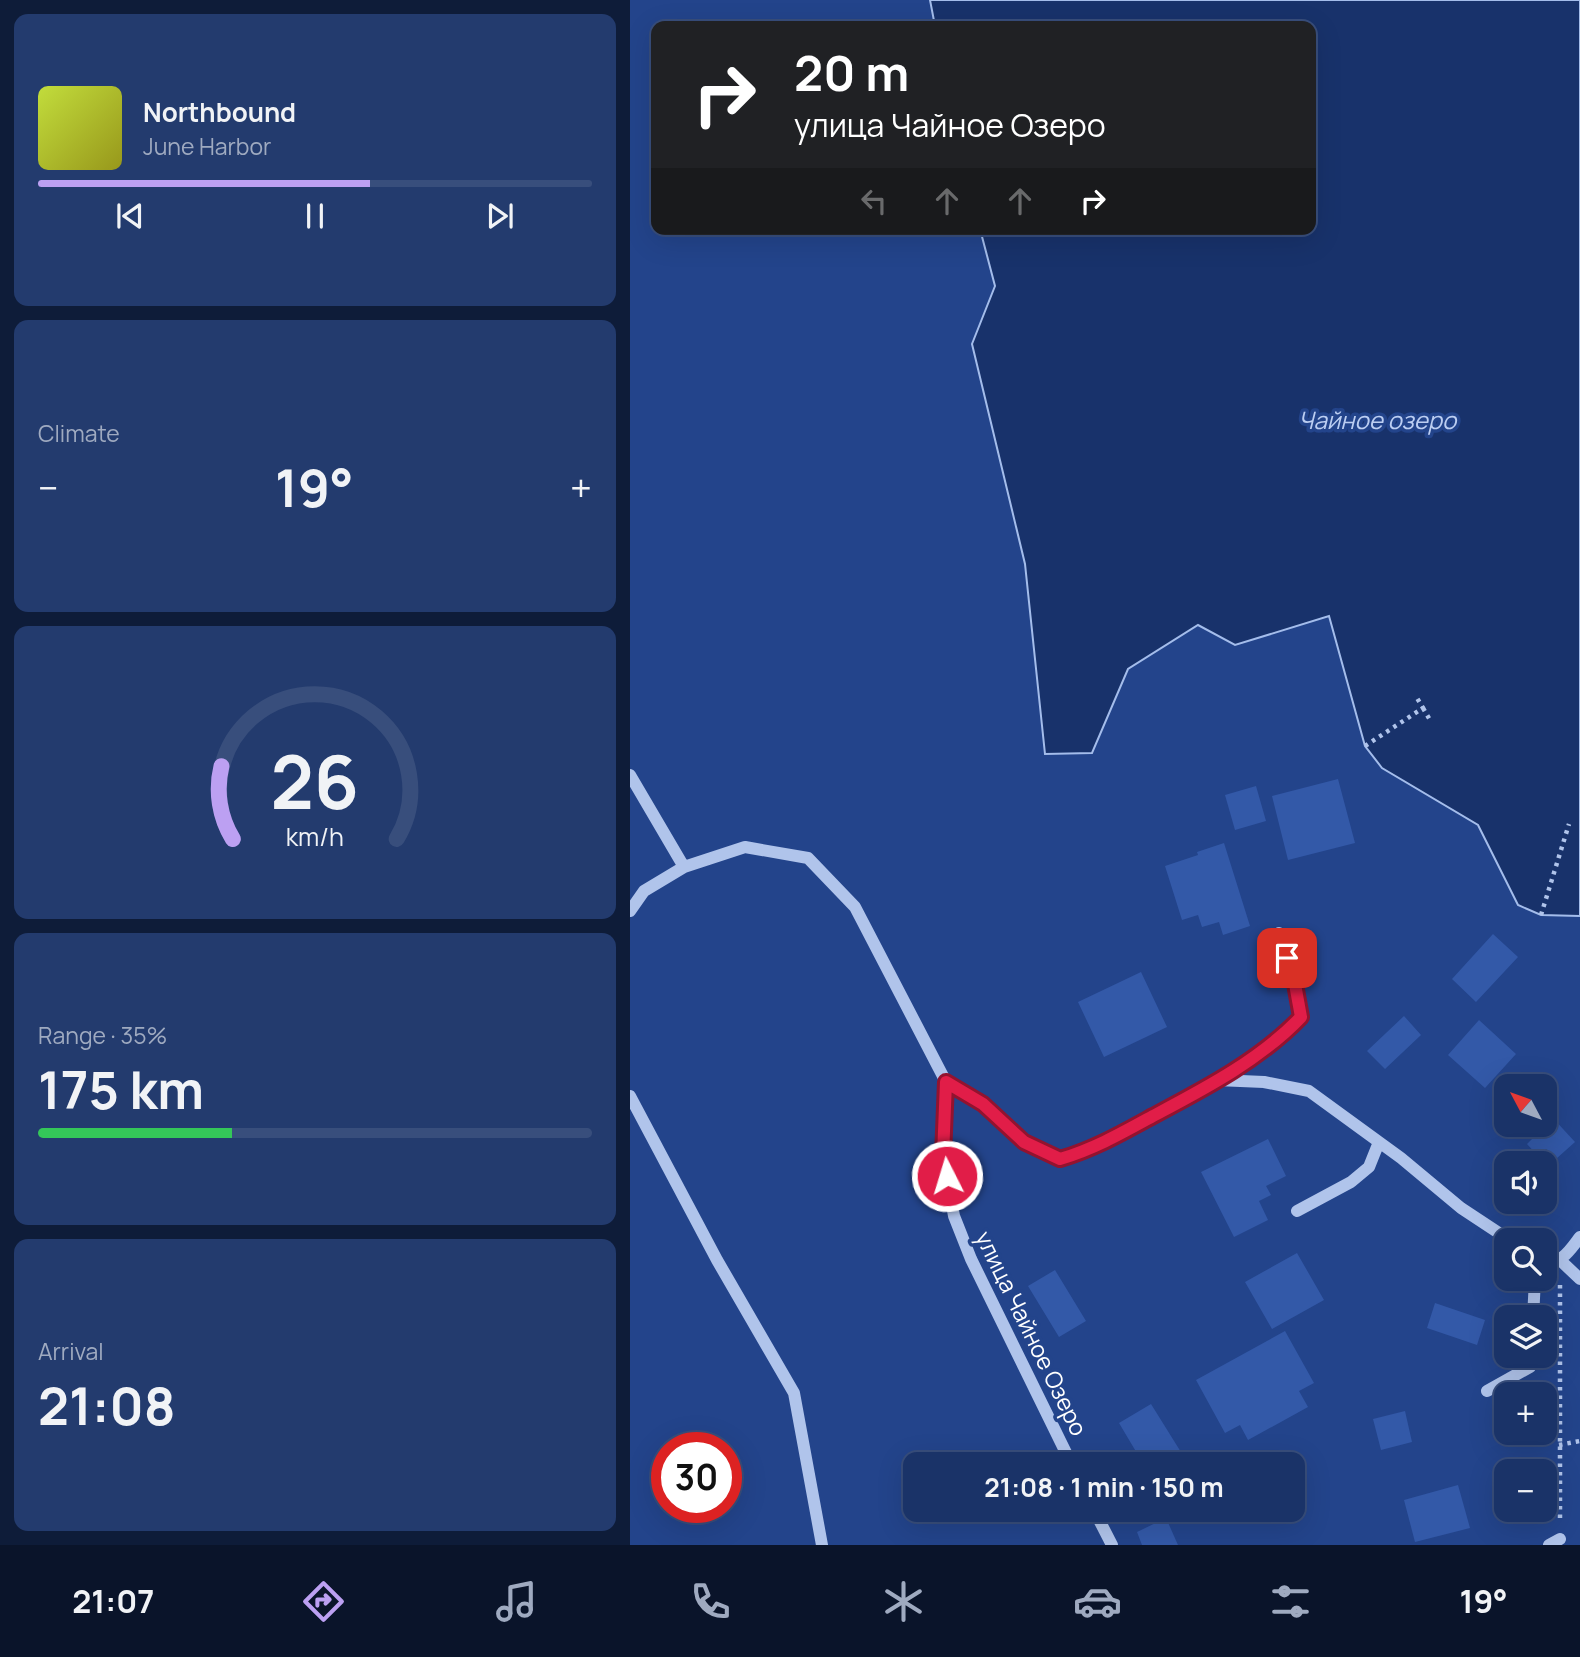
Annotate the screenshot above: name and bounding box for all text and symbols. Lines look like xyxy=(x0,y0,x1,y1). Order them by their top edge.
text: 20 m xyxy=(794,39,909,106)
icon: right xyxy=(679,49,770,140)
text: Northbound xyxy=(143,94,296,130)
text: улица Чайное Озеро xyxy=(794,103,1106,147)
text: June Harbor xyxy=(143,130,271,162)
icon: left xyxy=(855,182,893,220)
icon: ahead xyxy=(928,182,966,220)
icon: ahead xyxy=(1001,182,1039,220)
icon: right xyxy=(1074,182,1112,220)
icon: previous xyxy=(111,197,149,235)
icon: pause xyxy=(296,197,334,235)
icon: next xyxy=(481,197,519,235)
water label: Чайное озеро xyxy=(1298,403,1458,436)
text: Climate xyxy=(38,417,120,449)
text: 19° xyxy=(275,452,354,523)
text: − xyxy=(38,461,59,513)
text: + xyxy=(570,461,592,513)
text: 26 xyxy=(271,731,359,831)
text: km/h xyxy=(286,818,344,853)
pin xyxy=(1257,928,1317,988)
icon: arrive xyxy=(1268,939,1306,977)
text: Range · 35% xyxy=(38,1019,167,1051)
text: 175 km xyxy=(38,1054,204,1125)
north arrow xyxy=(1494,1074,1558,1138)
map controls xyxy=(1494,1074,1557,1522)
position arrow xyxy=(910,1139,984,1213)
button: sound xyxy=(1494,1151,1557,1214)
street label: улица Чайное Озеро xyxy=(969,1225,1095,1441)
button: search xyxy=(1494,1228,1557,1291)
button: layers xyxy=(1494,1305,1557,1368)
text: Arrival xyxy=(38,1335,104,1367)
text: 21:08 xyxy=(38,1370,176,1441)
button: + xyxy=(1494,1382,1557,1445)
speed limit sign: 30 xyxy=(651,1432,742,1523)
button: − xyxy=(1494,1459,1557,1522)
text: 21:08 · 1 min · 150 m xyxy=(984,1469,1224,1505)
icon: directions xyxy=(299,1577,348,1626)
icon: music xyxy=(492,1577,541,1626)
icon: phone xyxy=(686,1577,735,1626)
icon: climate xyxy=(879,1577,928,1626)
icon: car xyxy=(1073,1577,1122,1626)
icon: filters xyxy=(1266,1577,1315,1626)
text: 21:07 xyxy=(72,1579,154,1623)
text: 19° xyxy=(1459,1579,1508,1623)

